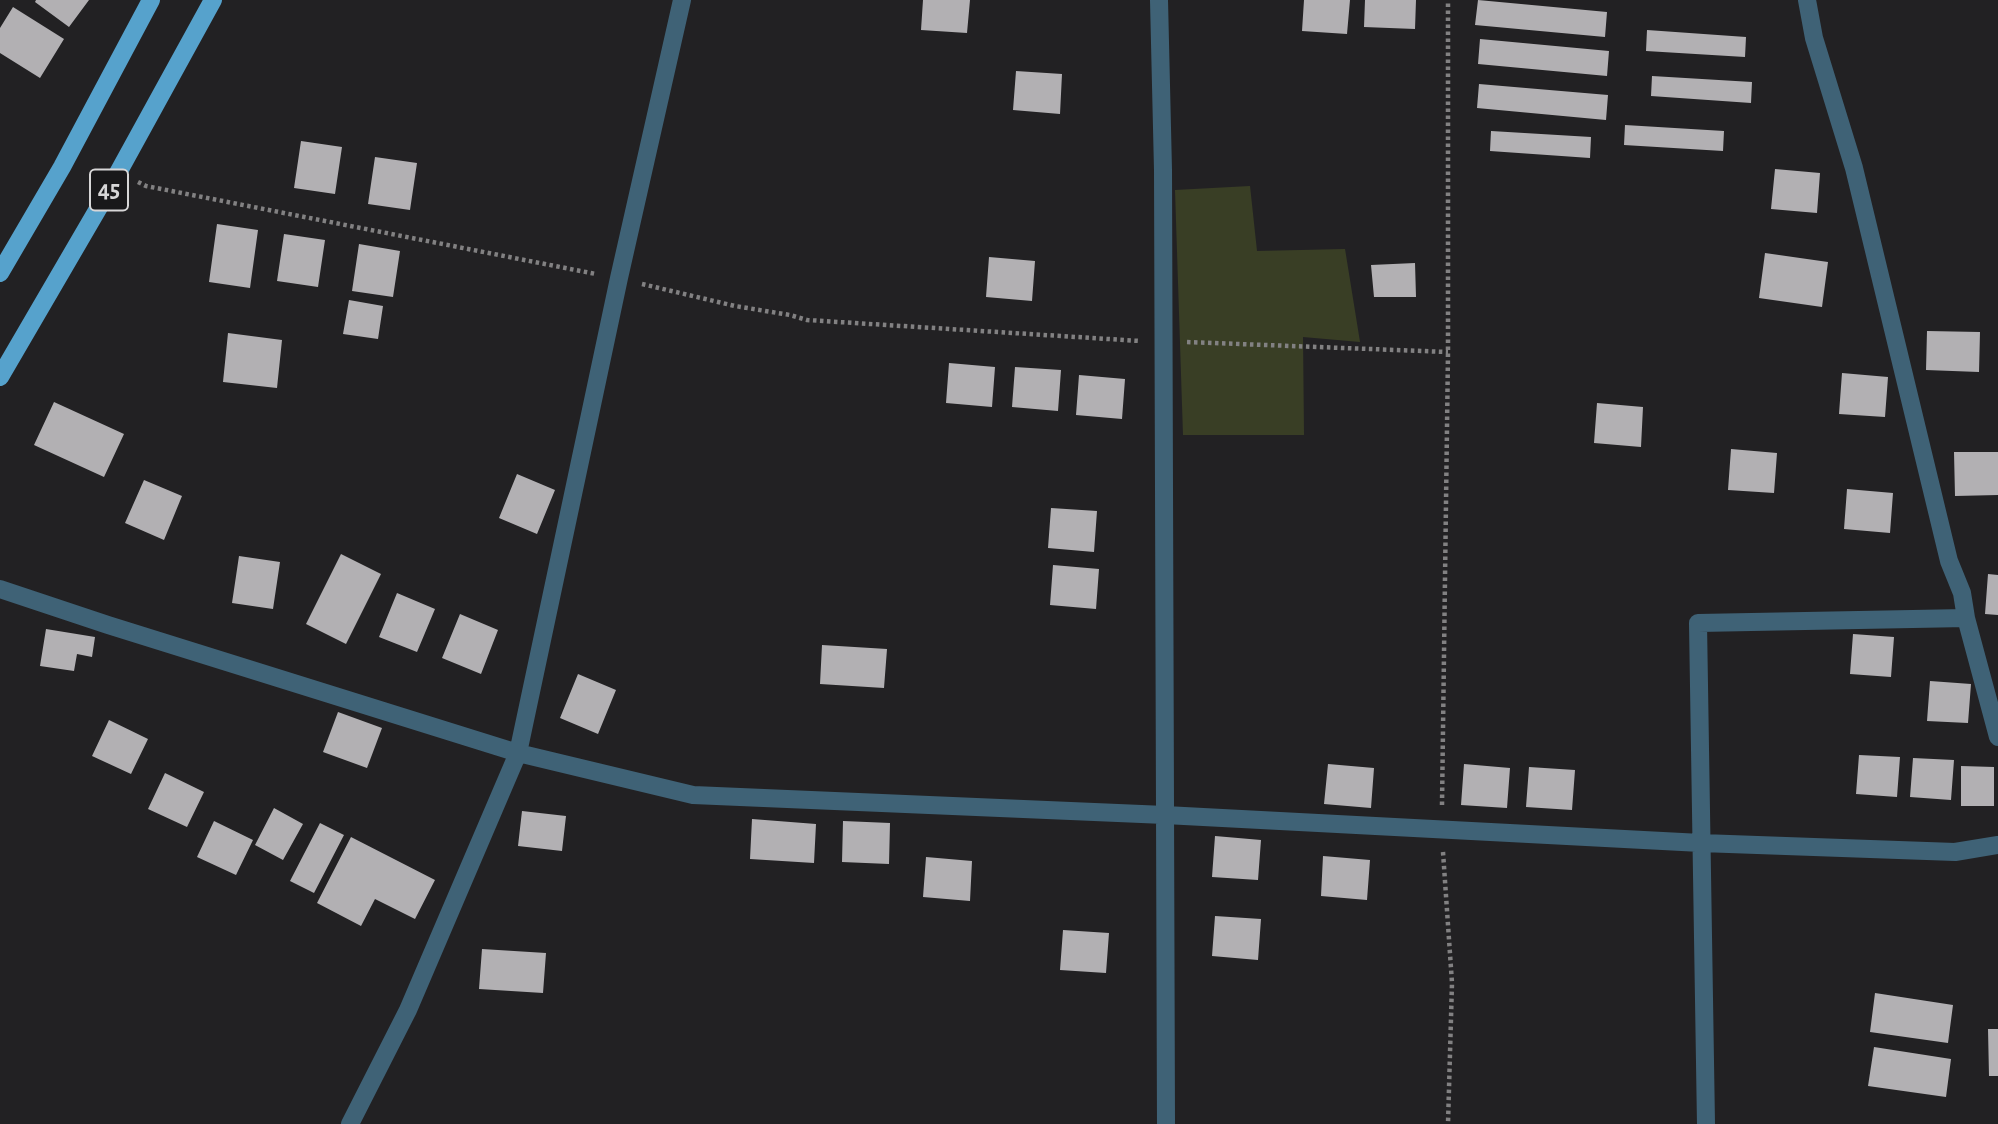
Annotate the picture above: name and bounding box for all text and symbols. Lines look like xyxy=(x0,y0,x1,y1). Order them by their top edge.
road number: 45 xyxy=(90,170,128,210)

